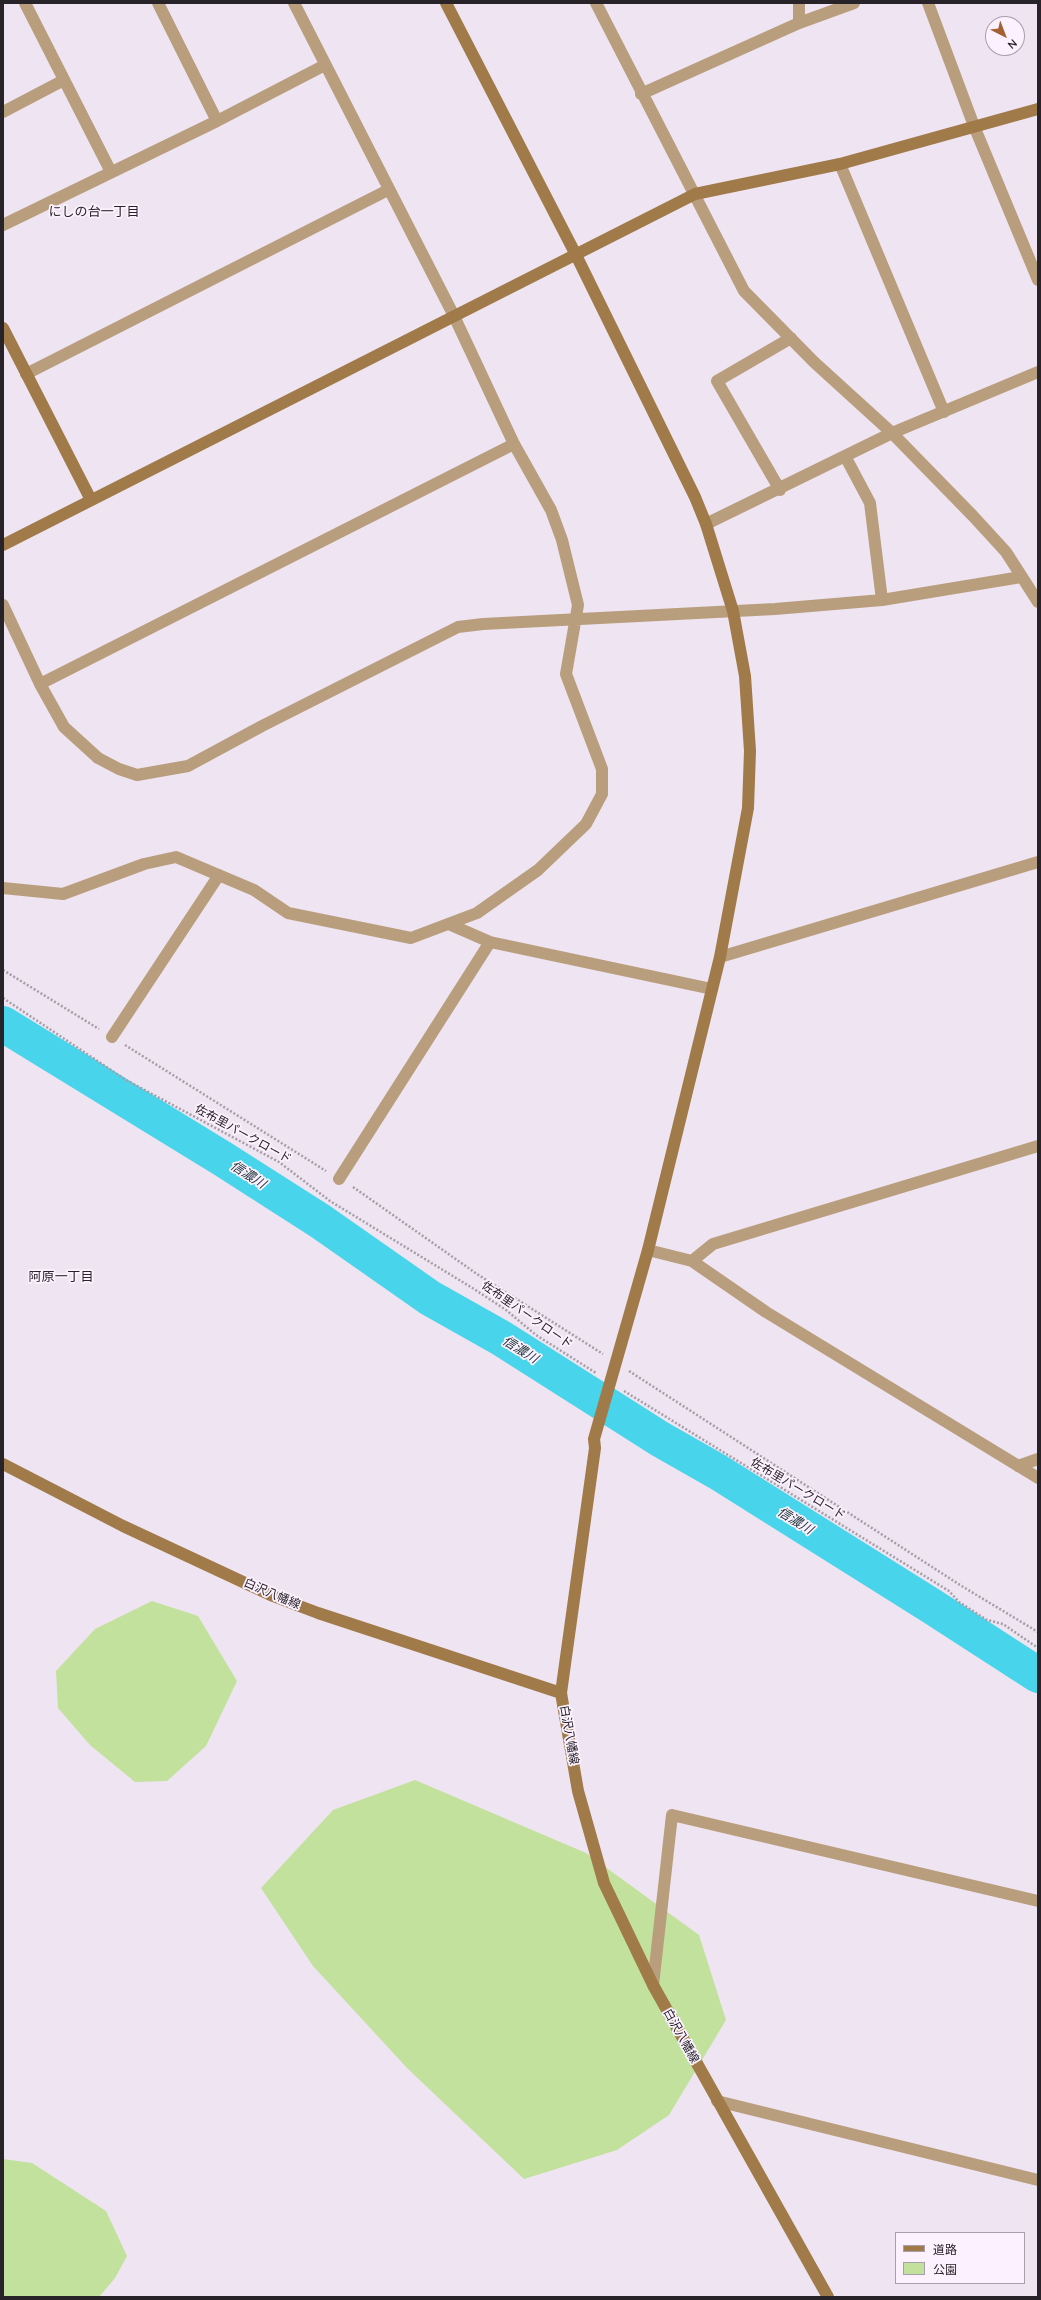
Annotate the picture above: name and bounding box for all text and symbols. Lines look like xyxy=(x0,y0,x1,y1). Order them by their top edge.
north arrow xyxy=(985,16,1025,56)
text: N xyxy=(1005,36,1020,52)
district label: にしの台一丁目 xyxy=(49,204,139,220)
street label: 佐布里パークロード xyxy=(192,1102,294,1166)
water label: 信濃川 xyxy=(227,1158,269,1192)
district label: 阿原一丁目 xyxy=(29,1269,93,1285)
street label: 佐布里パークロード xyxy=(479,1278,575,1352)
water label: 信濃川 xyxy=(499,1333,541,1367)
street label: 佐布里パークロード xyxy=(748,1455,848,1523)
water label: 信濃川 xyxy=(774,1504,816,1538)
street label: 白沢八幡線 xyxy=(242,1576,302,1612)
street label: 白沢八幡線 xyxy=(557,1704,581,1766)
street label: 白沢八幡線 xyxy=(660,2006,702,2066)
legend xyxy=(895,2232,1025,2284)
text: 道路 xyxy=(933,2242,957,2257)
text: 公園 xyxy=(933,2262,957,2277)

